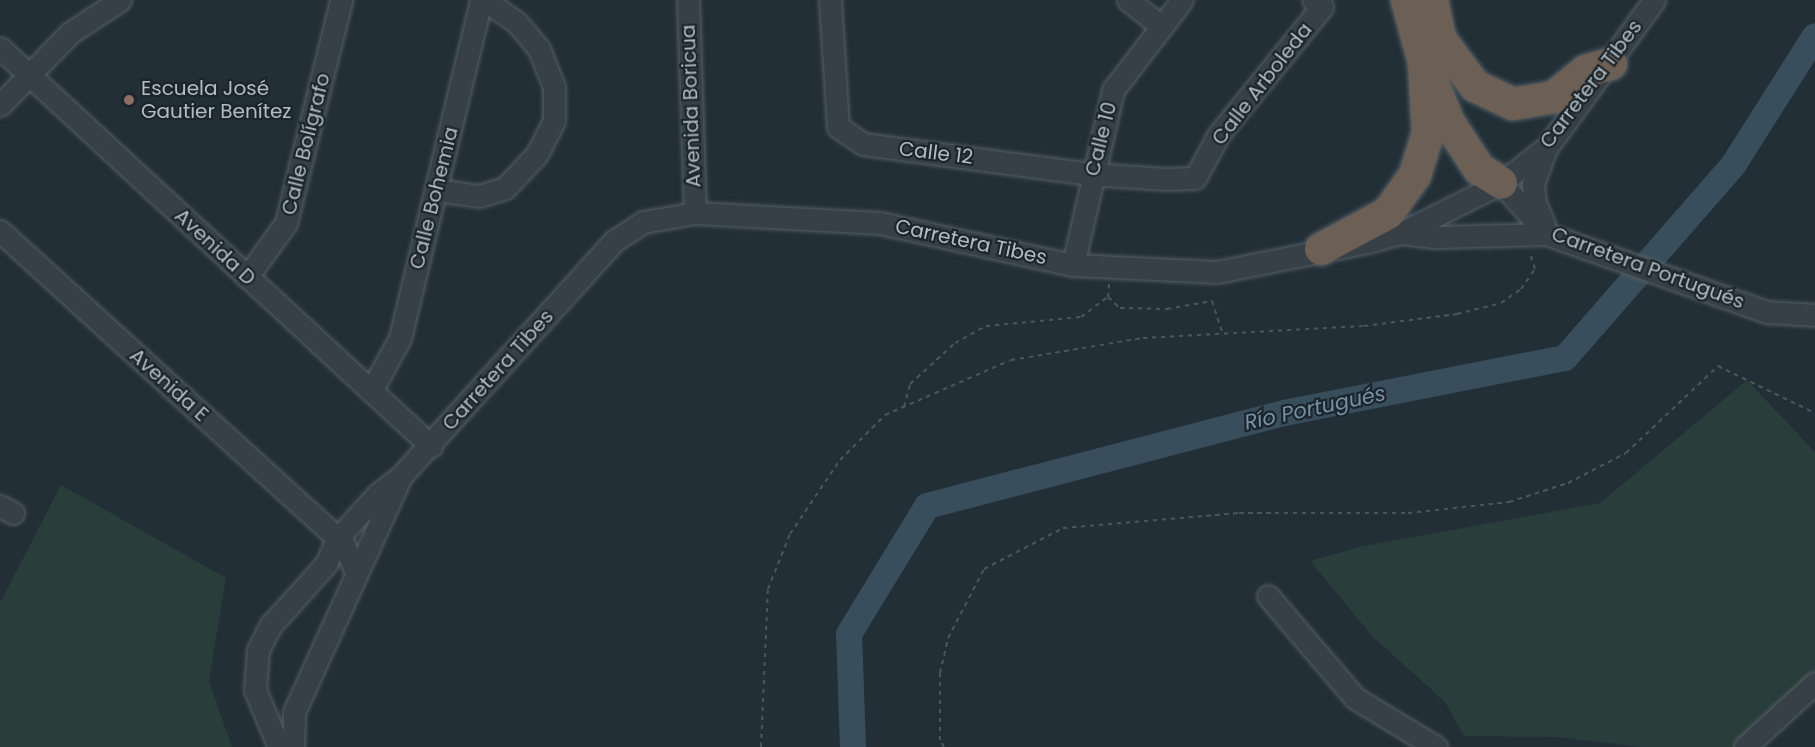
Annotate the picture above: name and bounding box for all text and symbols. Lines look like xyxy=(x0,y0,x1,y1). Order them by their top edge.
street label: Carretera Tibes xyxy=(1535,15,1647,153)
street label: Calle Arboleda xyxy=(1207,18,1317,150)
street label: Avenida Boricua xyxy=(676,24,706,188)
street label: Calle Bolígrafo xyxy=(277,71,335,217)
place label: Escuela José Gautier Benítez xyxy=(141,77,291,124)
marker: Escuela José Gautier Benítez xyxy=(122,93,136,107)
street label: Calle 10 xyxy=(1080,99,1122,179)
street label: Calle Bohemia xyxy=(405,124,463,272)
street label: Calle 12 xyxy=(898,137,974,169)
street label: Avenida D xyxy=(170,204,260,290)
street label: Carretera Tibes xyxy=(893,214,1049,270)
street label: Carretera Portugués xyxy=(1548,222,1748,314)
street label: Carretera Tibes xyxy=(437,305,559,435)
street label: Avenida E xyxy=(125,343,213,427)
water label: Río Portugués xyxy=(1242,381,1388,435)

